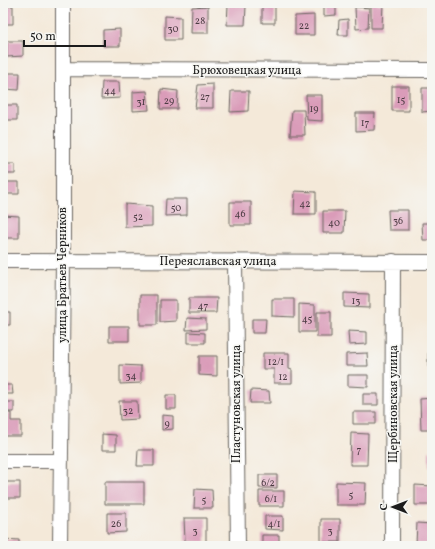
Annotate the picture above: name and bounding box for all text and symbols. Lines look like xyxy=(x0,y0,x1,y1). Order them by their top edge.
house number: 28 xyxy=(195,14,205,28)
house number: 22 xyxy=(299,19,309,33)
scale bar xyxy=(24,22,105,48)
house number: 30 xyxy=(168,22,178,36)
text: 50 m xyxy=(30,29,56,45)
street label: Брюховецкая улица xyxy=(193,63,301,79)
house number: 44 xyxy=(104,84,116,98)
house number: 27 xyxy=(200,90,210,104)
house number: 15 xyxy=(397,93,406,107)
house number: 29 xyxy=(164,94,174,108)
house number: 31 xyxy=(136,95,146,109)
house number: 19 xyxy=(309,102,319,116)
house number: 17 xyxy=(361,116,370,130)
house number: 42 xyxy=(299,197,311,211)
house number: 50 xyxy=(171,201,181,215)
street label: улица Братьев Черников xyxy=(55,207,71,343)
house number: 46 xyxy=(235,207,245,221)
house number: 52 xyxy=(133,210,143,224)
house number: 36 xyxy=(393,214,403,228)
house number: 40 xyxy=(328,216,340,230)
street label: Переяславская улица xyxy=(160,254,276,270)
house number: 13 xyxy=(351,294,361,308)
house number: 47 xyxy=(198,299,209,313)
house number: 45 xyxy=(302,312,312,326)
street label: Пластуновская улица xyxy=(229,345,245,463)
street label: Щербиновская улица xyxy=(386,345,402,463)
house number: 12/1 xyxy=(268,355,284,369)
house number: 34 xyxy=(125,369,137,383)
house number: 12 xyxy=(278,370,288,384)
house number: 32 xyxy=(123,404,133,418)
house number: 9 xyxy=(164,417,170,431)
house number: 7 xyxy=(357,443,362,457)
house number: 6/2 xyxy=(261,476,275,490)
north arrow xyxy=(373,487,413,527)
house number: 5 xyxy=(349,488,354,502)
house number: 6/1 xyxy=(265,492,277,506)
house number: 5 xyxy=(202,493,207,507)
text: С xyxy=(377,503,392,511)
house number: 26 xyxy=(111,517,121,531)
house number: 4/1 xyxy=(267,517,281,531)
house number: 3 xyxy=(192,524,198,538)
house number: 3 xyxy=(327,524,333,538)

